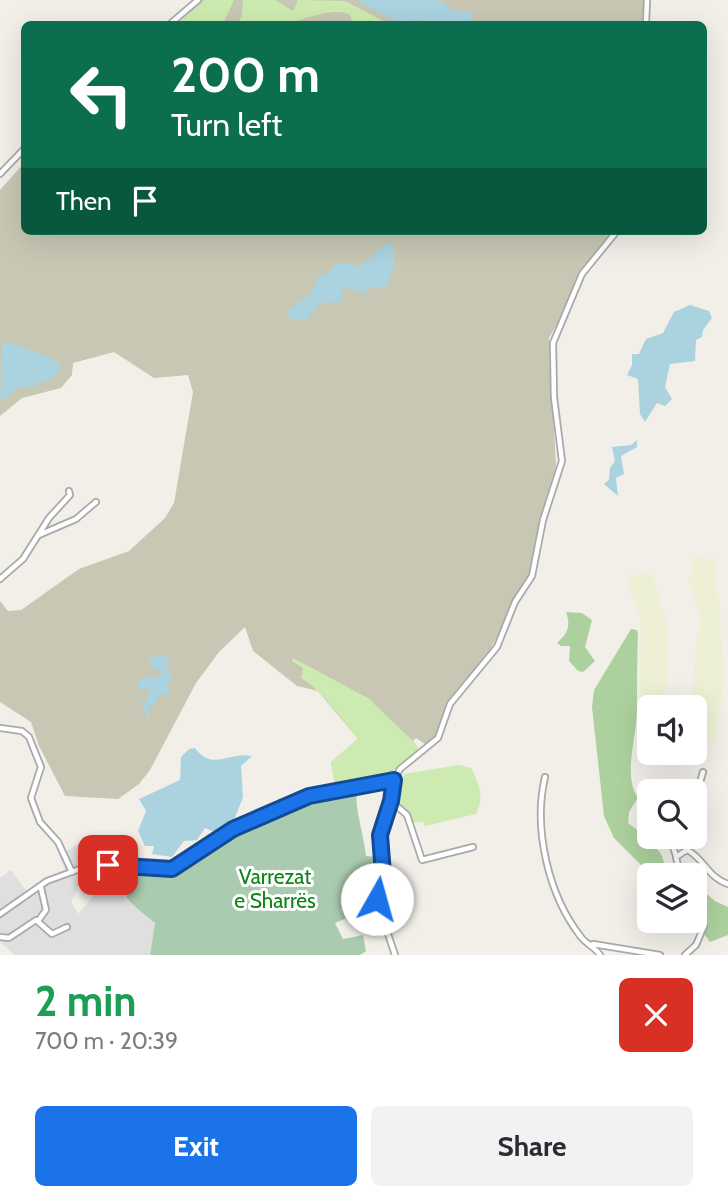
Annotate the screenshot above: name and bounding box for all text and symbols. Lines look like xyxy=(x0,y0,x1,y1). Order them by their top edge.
text: 200 m xyxy=(171,45,320,104)
icon: left xyxy=(56,49,147,140)
text: Turn left xyxy=(171,105,282,144)
icon: arrive xyxy=(126,182,164,220)
text: Then xyxy=(56,185,112,217)
map controls xyxy=(637,695,707,933)
button: sound xyxy=(637,695,707,765)
button: search xyxy=(637,779,707,849)
pin xyxy=(78,835,138,895)
icon: arrive xyxy=(89,846,127,884)
position arrow xyxy=(340,862,414,936)
button: layers xyxy=(637,863,707,933)
park label: Varrezat e Sharrës xyxy=(234,864,316,913)
text: 2 min xyxy=(35,975,136,1027)
button: close xyxy=(619,978,693,1052)
text: 700 m · 20:39 xyxy=(35,1027,178,1055)
button: Exit xyxy=(35,1106,357,1186)
button: Share xyxy=(371,1106,693,1186)

